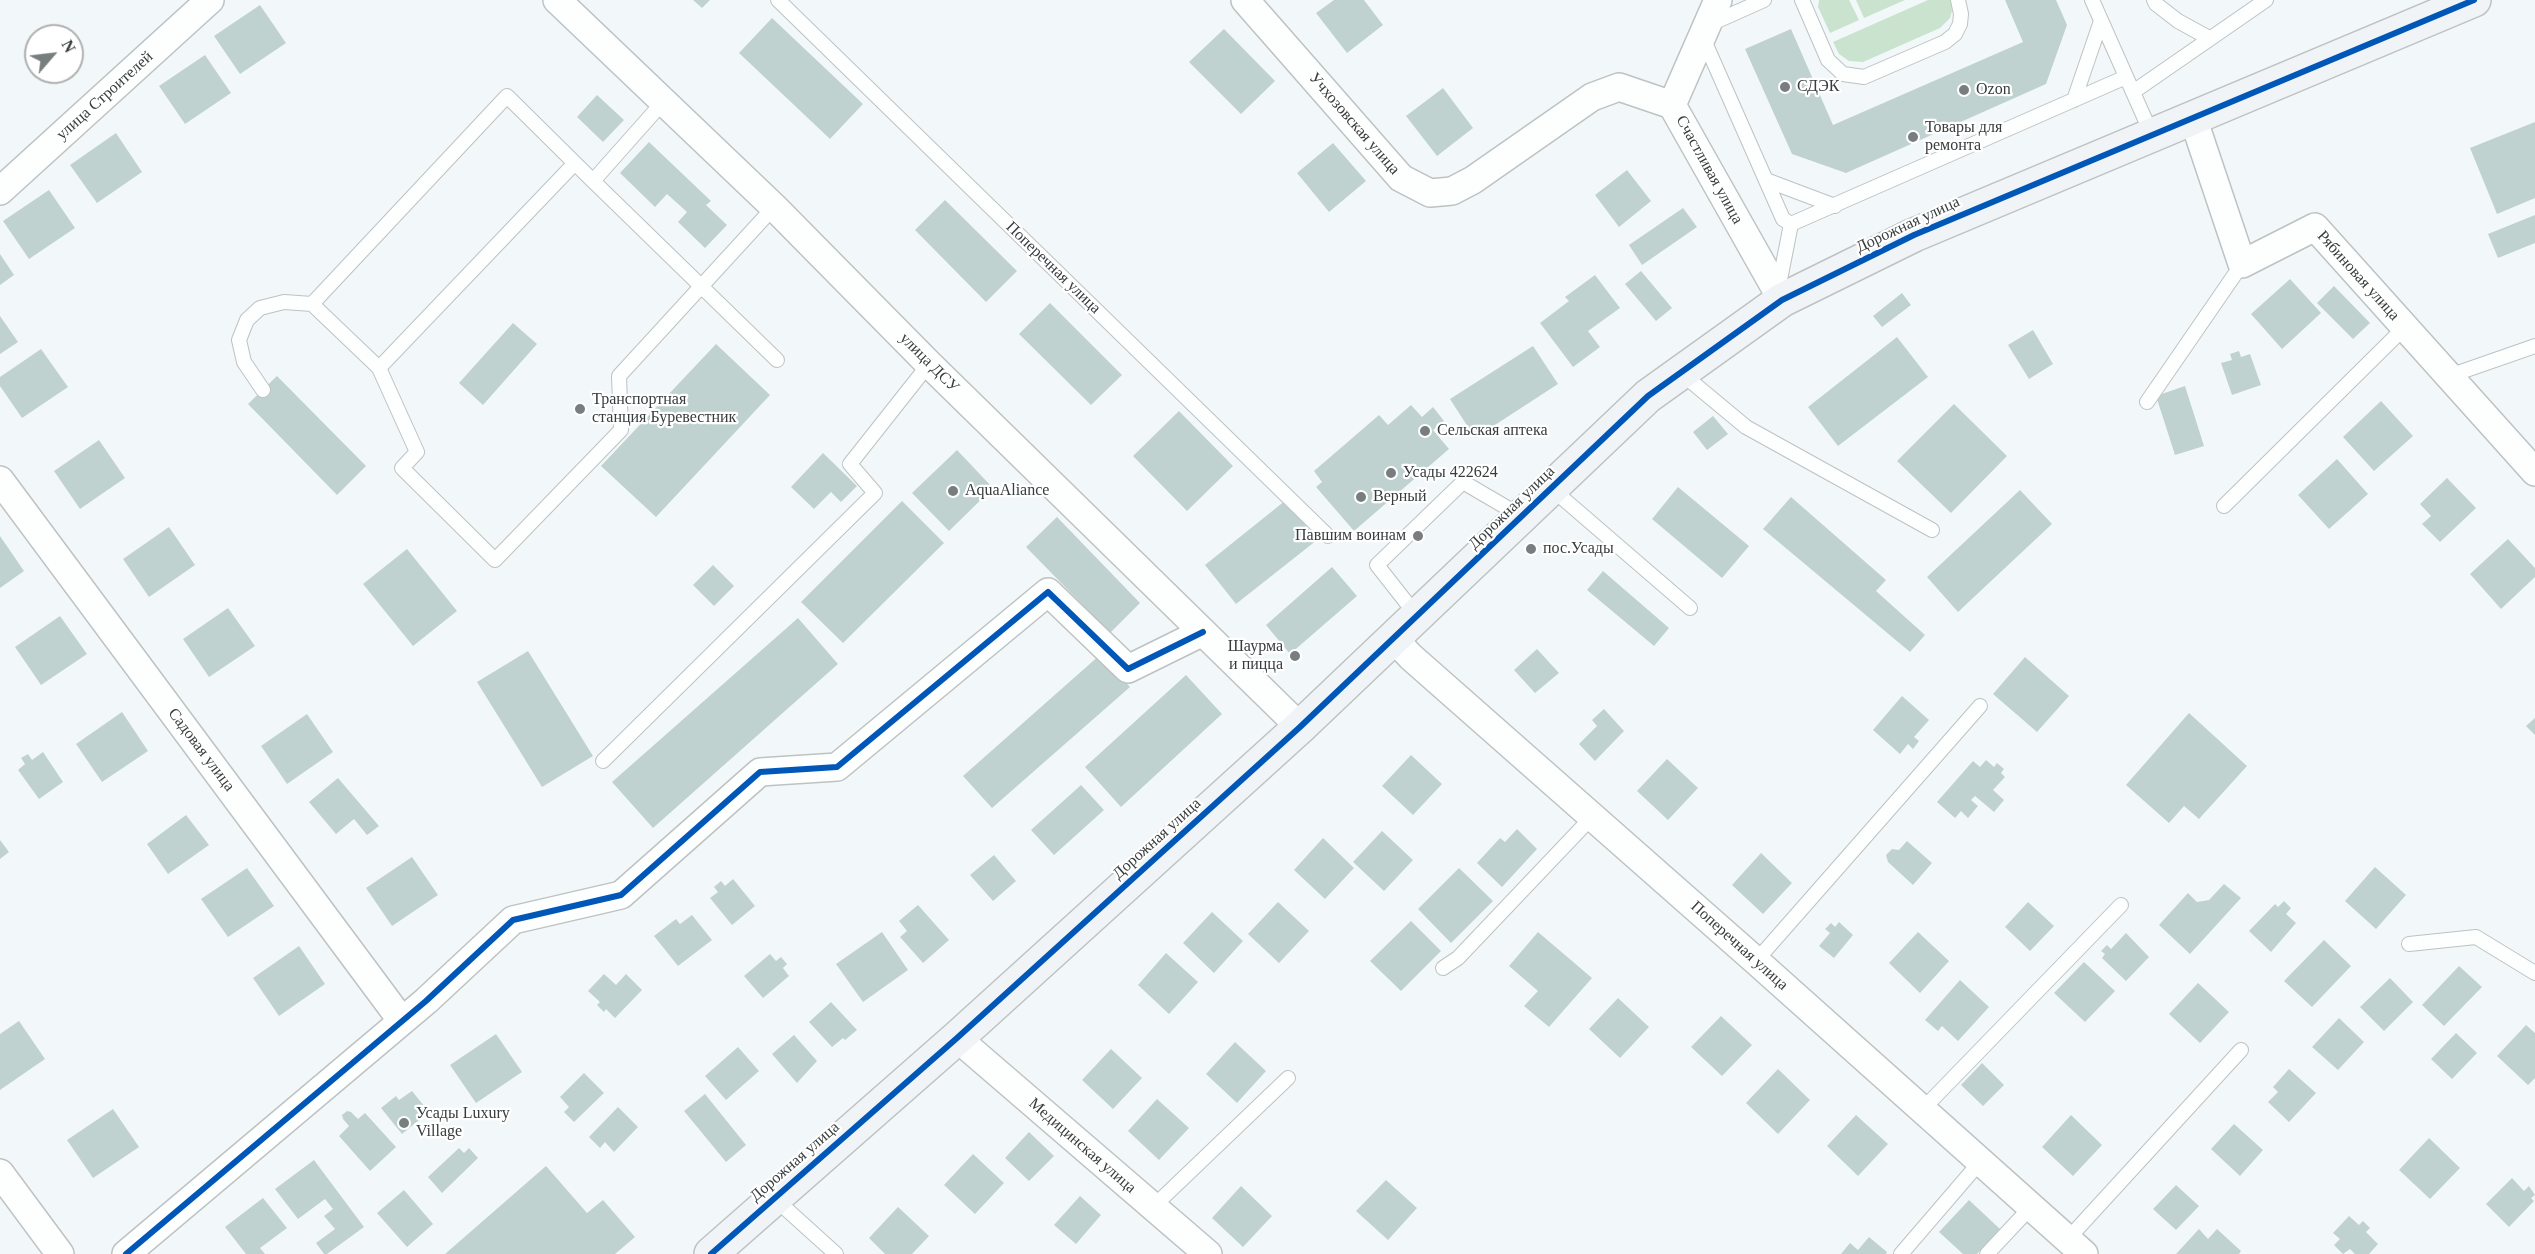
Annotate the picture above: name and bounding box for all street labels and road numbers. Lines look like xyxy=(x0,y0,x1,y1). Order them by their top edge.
street label: улица Строителей xyxy=(53,48,157,144)
street label: Учхозовская улица xyxy=(1304,69,1404,179)
street label: Счастливая улица xyxy=(1671,112,1747,228)
street label: Дорожная улица xyxy=(1853,193,1963,257)
street label: Поперечная улица xyxy=(1002,218,1104,318)
street label: Рябиновая улица xyxy=(2313,227,2403,325)
street label: улица ДСУ xyxy=(895,329,963,397)
street label: Дорожная улица xyxy=(1465,462,1559,554)
street label: Садовая улица xyxy=(163,705,239,795)
street label: Дорожная улица xyxy=(1109,794,1205,884)
street label: Поперечная улица xyxy=(1686,897,1792,995)
street label: Медицинская улица xyxy=(1024,1094,1140,1198)
street label: Дорожная улица xyxy=(746,1118,844,1206)

